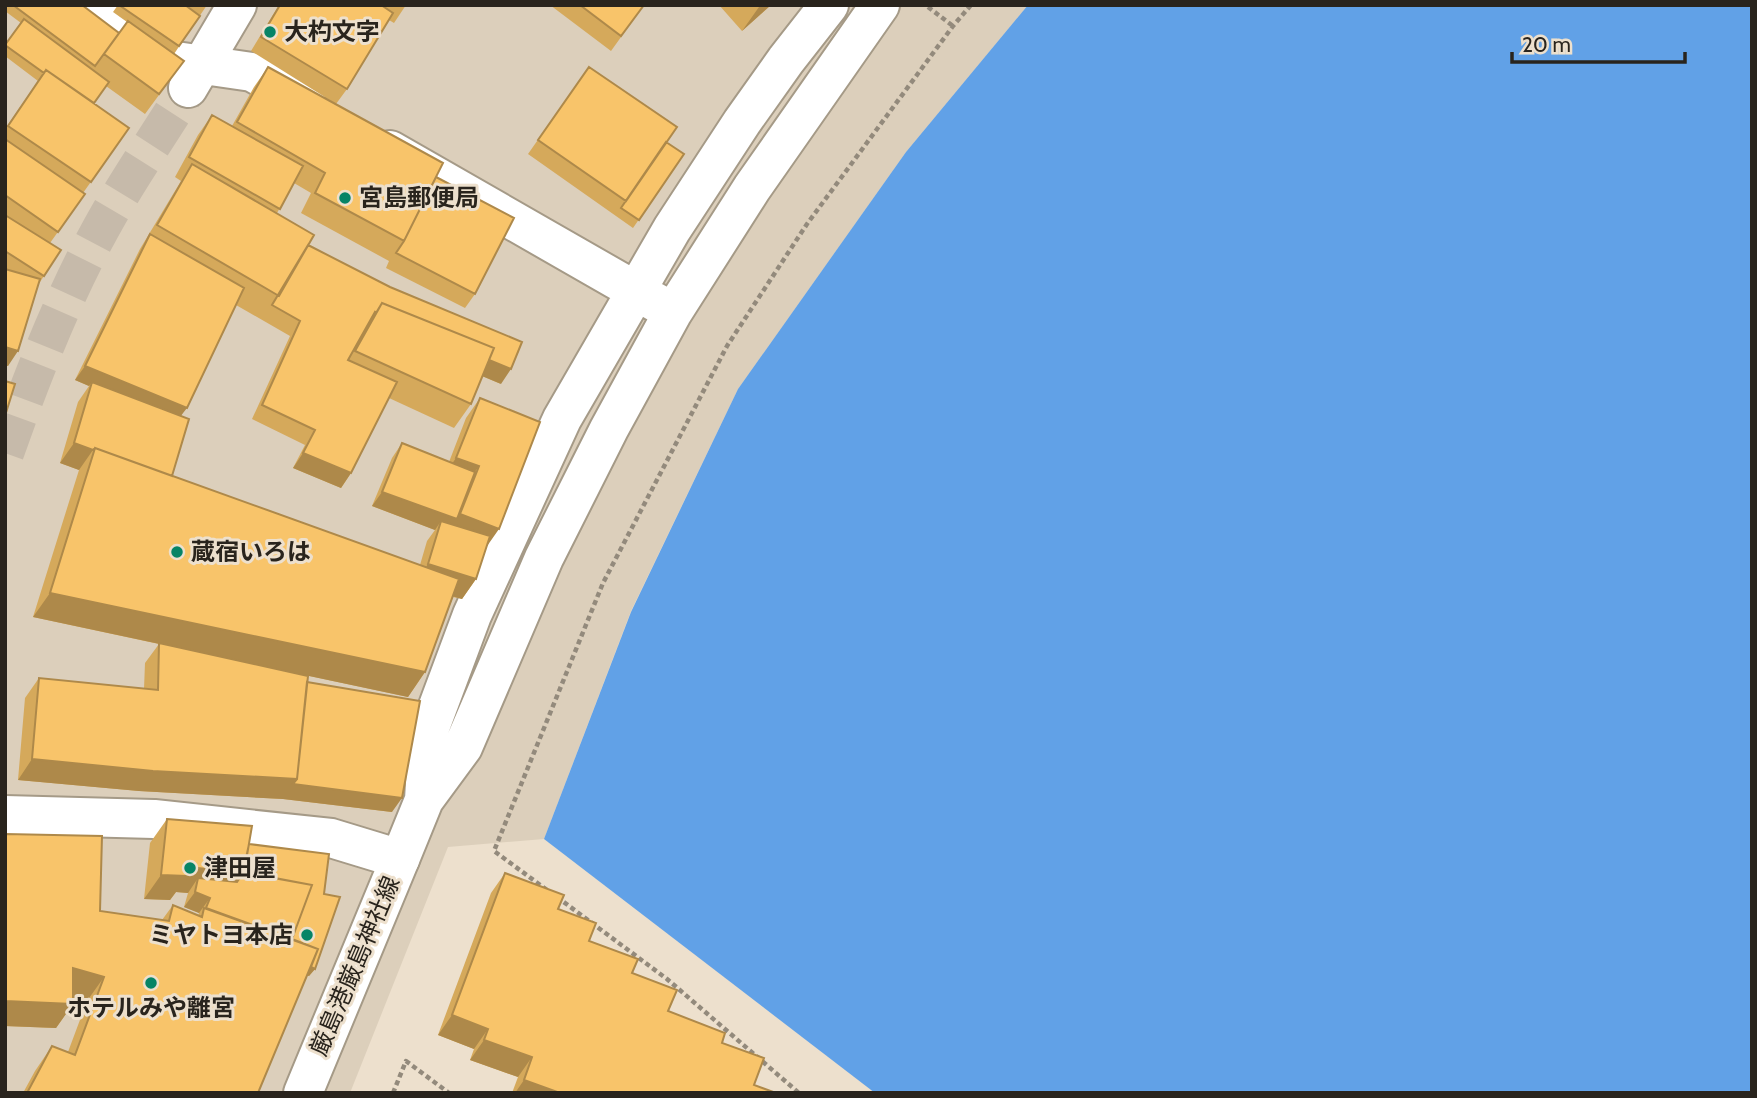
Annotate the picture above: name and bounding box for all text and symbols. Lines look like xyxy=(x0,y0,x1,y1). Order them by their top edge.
place label: 大杓文字 xyxy=(284,17,380,46)
scale bar xyxy=(1512,21,1685,65)
marker: 大杓文字 xyxy=(262,24,278,40)
text: 20 m xyxy=(1522,32,1571,57)
place label: 宮島郵便局 xyxy=(359,183,479,212)
marker: 宮島郵便局 xyxy=(337,190,353,206)
place label: 蔵宿いろは xyxy=(191,537,311,566)
marker: 蔵宿いろは xyxy=(169,544,185,560)
place label: 津田屋 xyxy=(204,853,276,882)
marker: 津田屋 xyxy=(182,860,198,876)
street label: 厳島港厳島神社線 xyxy=(304,872,405,1060)
place label: ミヤトヨ本店 xyxy=(149,920,293,949)
marker: ミヤトヨ本店 xyxy=(299,927,315,943)
marker: ホテルみや離宮 xyxy=(143,975,159,991)
place label: ホテルみや離宮 xyxy=(67,993,235,1022)

